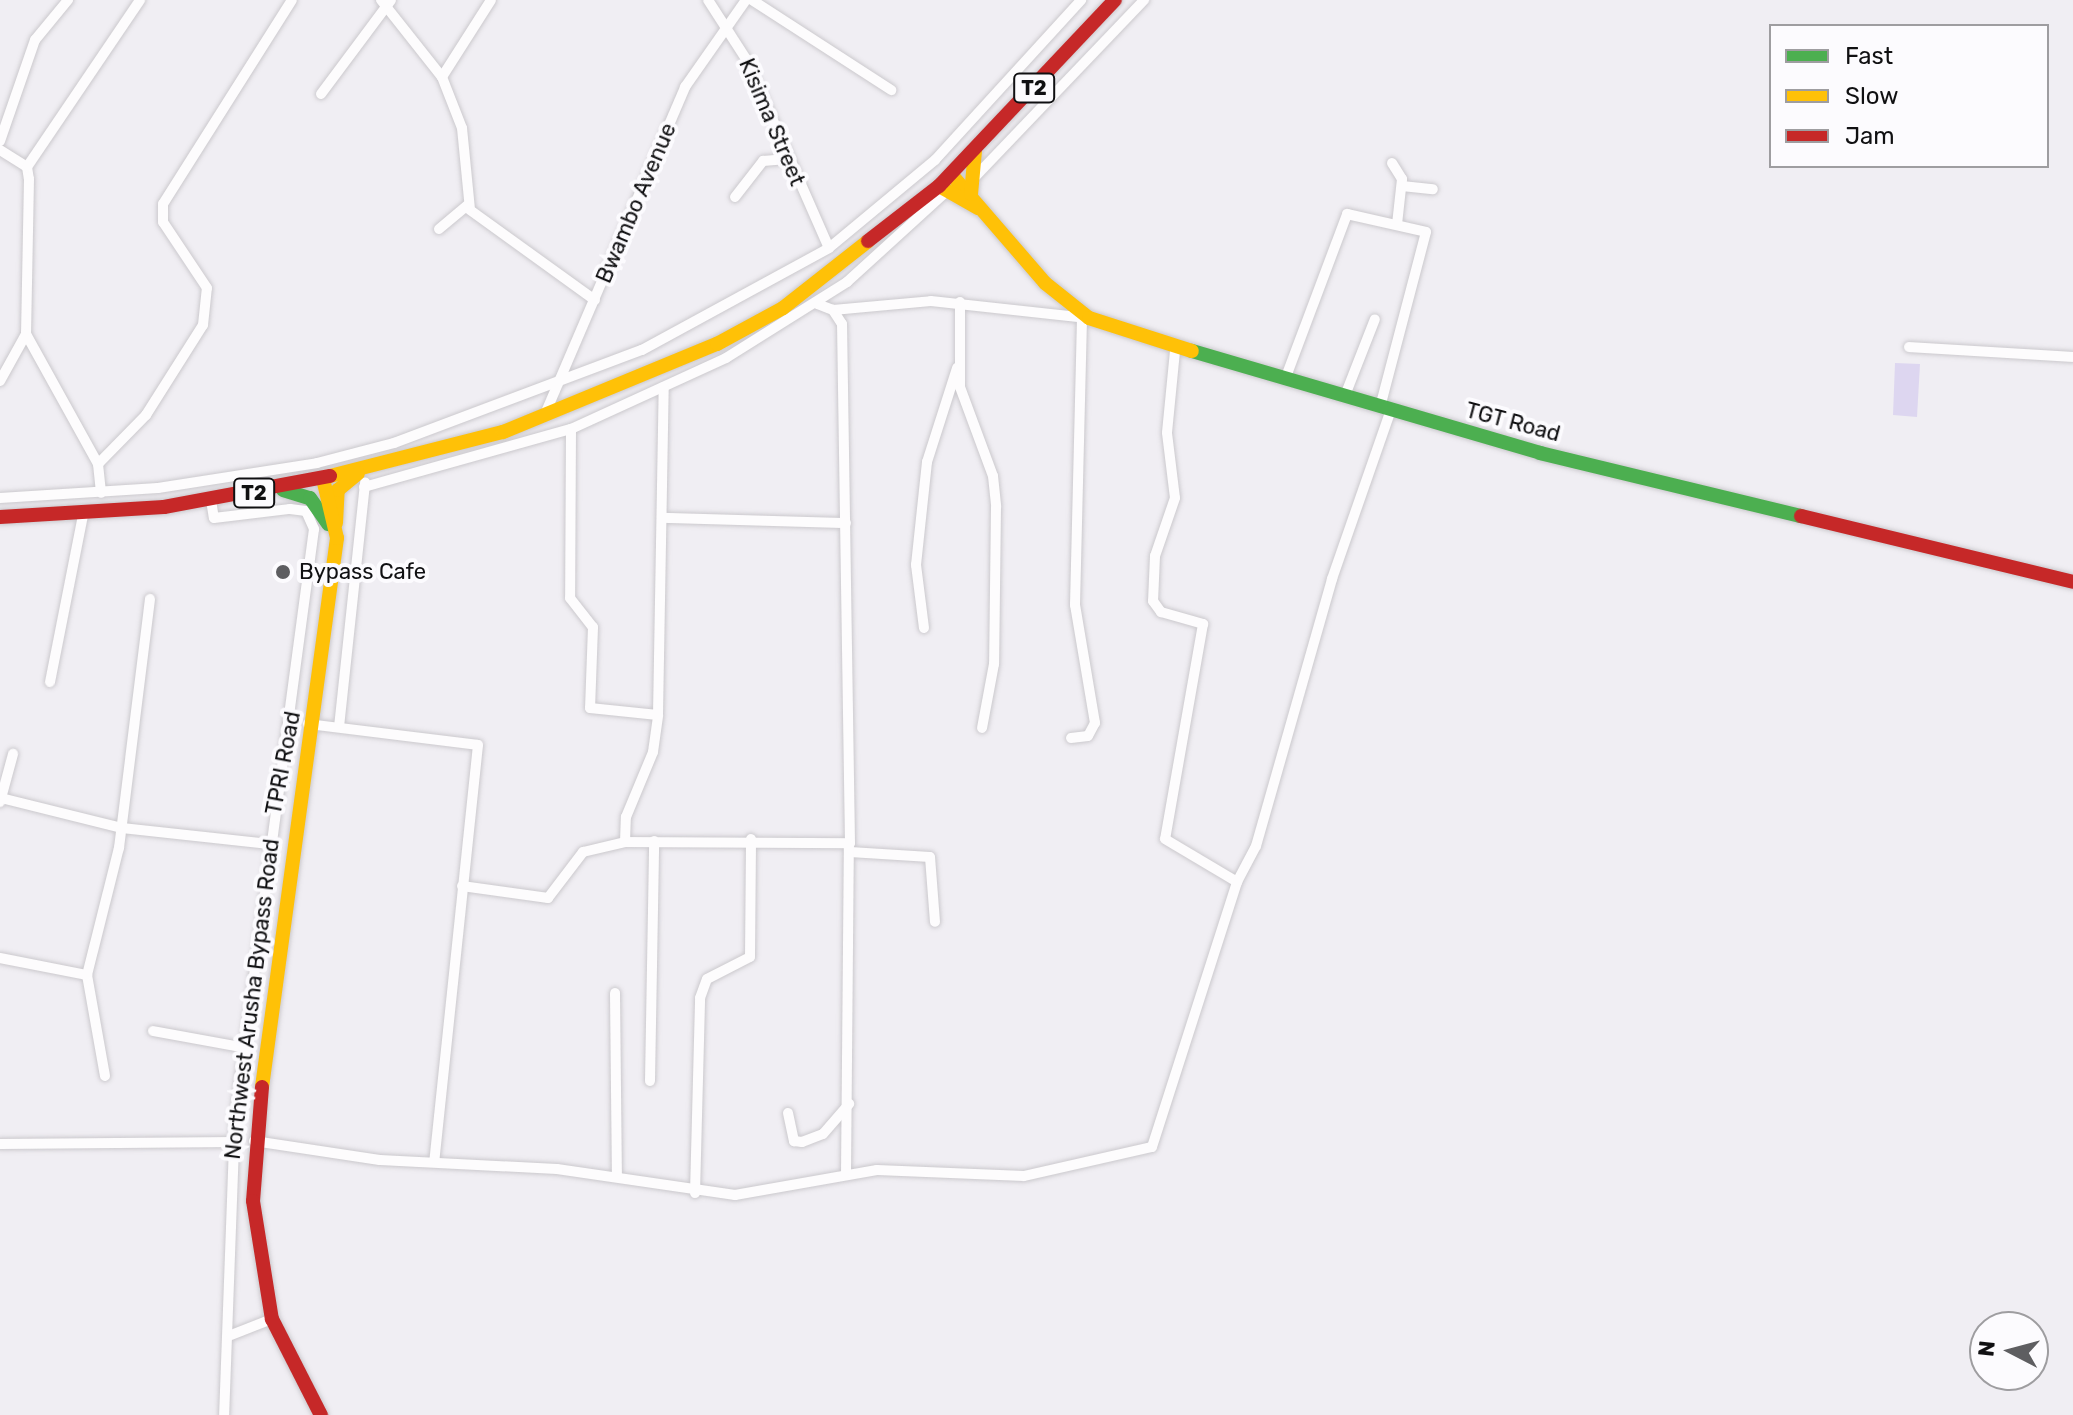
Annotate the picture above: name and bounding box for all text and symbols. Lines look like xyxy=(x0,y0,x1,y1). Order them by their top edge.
legend xyxy=(1769,24,2049,168)
text: Fast xyxy=(1845,42,1893,70)
street label: Kisima Street xyxy=(733,54,811,190)
road number: T2 xyxy=(1012,72,1056,104)
text: Slow xyxy=(1845,82,1898,110)
street label: Bwambo Avenue xyxy=(590,119,682,287)
text: Jam xyxy=(1845,122,1895,150)
street label: TGT Road xyxy=(1463,397,1563,447)
road number: T2 xyxy=(232,477,276,509)
place label: Bypass Cafe xyxy=(299,559,426,585)
marker: Bypass Cafe xyxy=(274,563,292,581)
street label: TPRI Road xyxy=(260,709,306,817)
street label: Northwest Arusha Bypass Road xyxy=(219,837,285,1161)
north arrow xyxy=(1969,1311,2049,1391)
text: N xyxy=(1972,1339,2001,1358)

